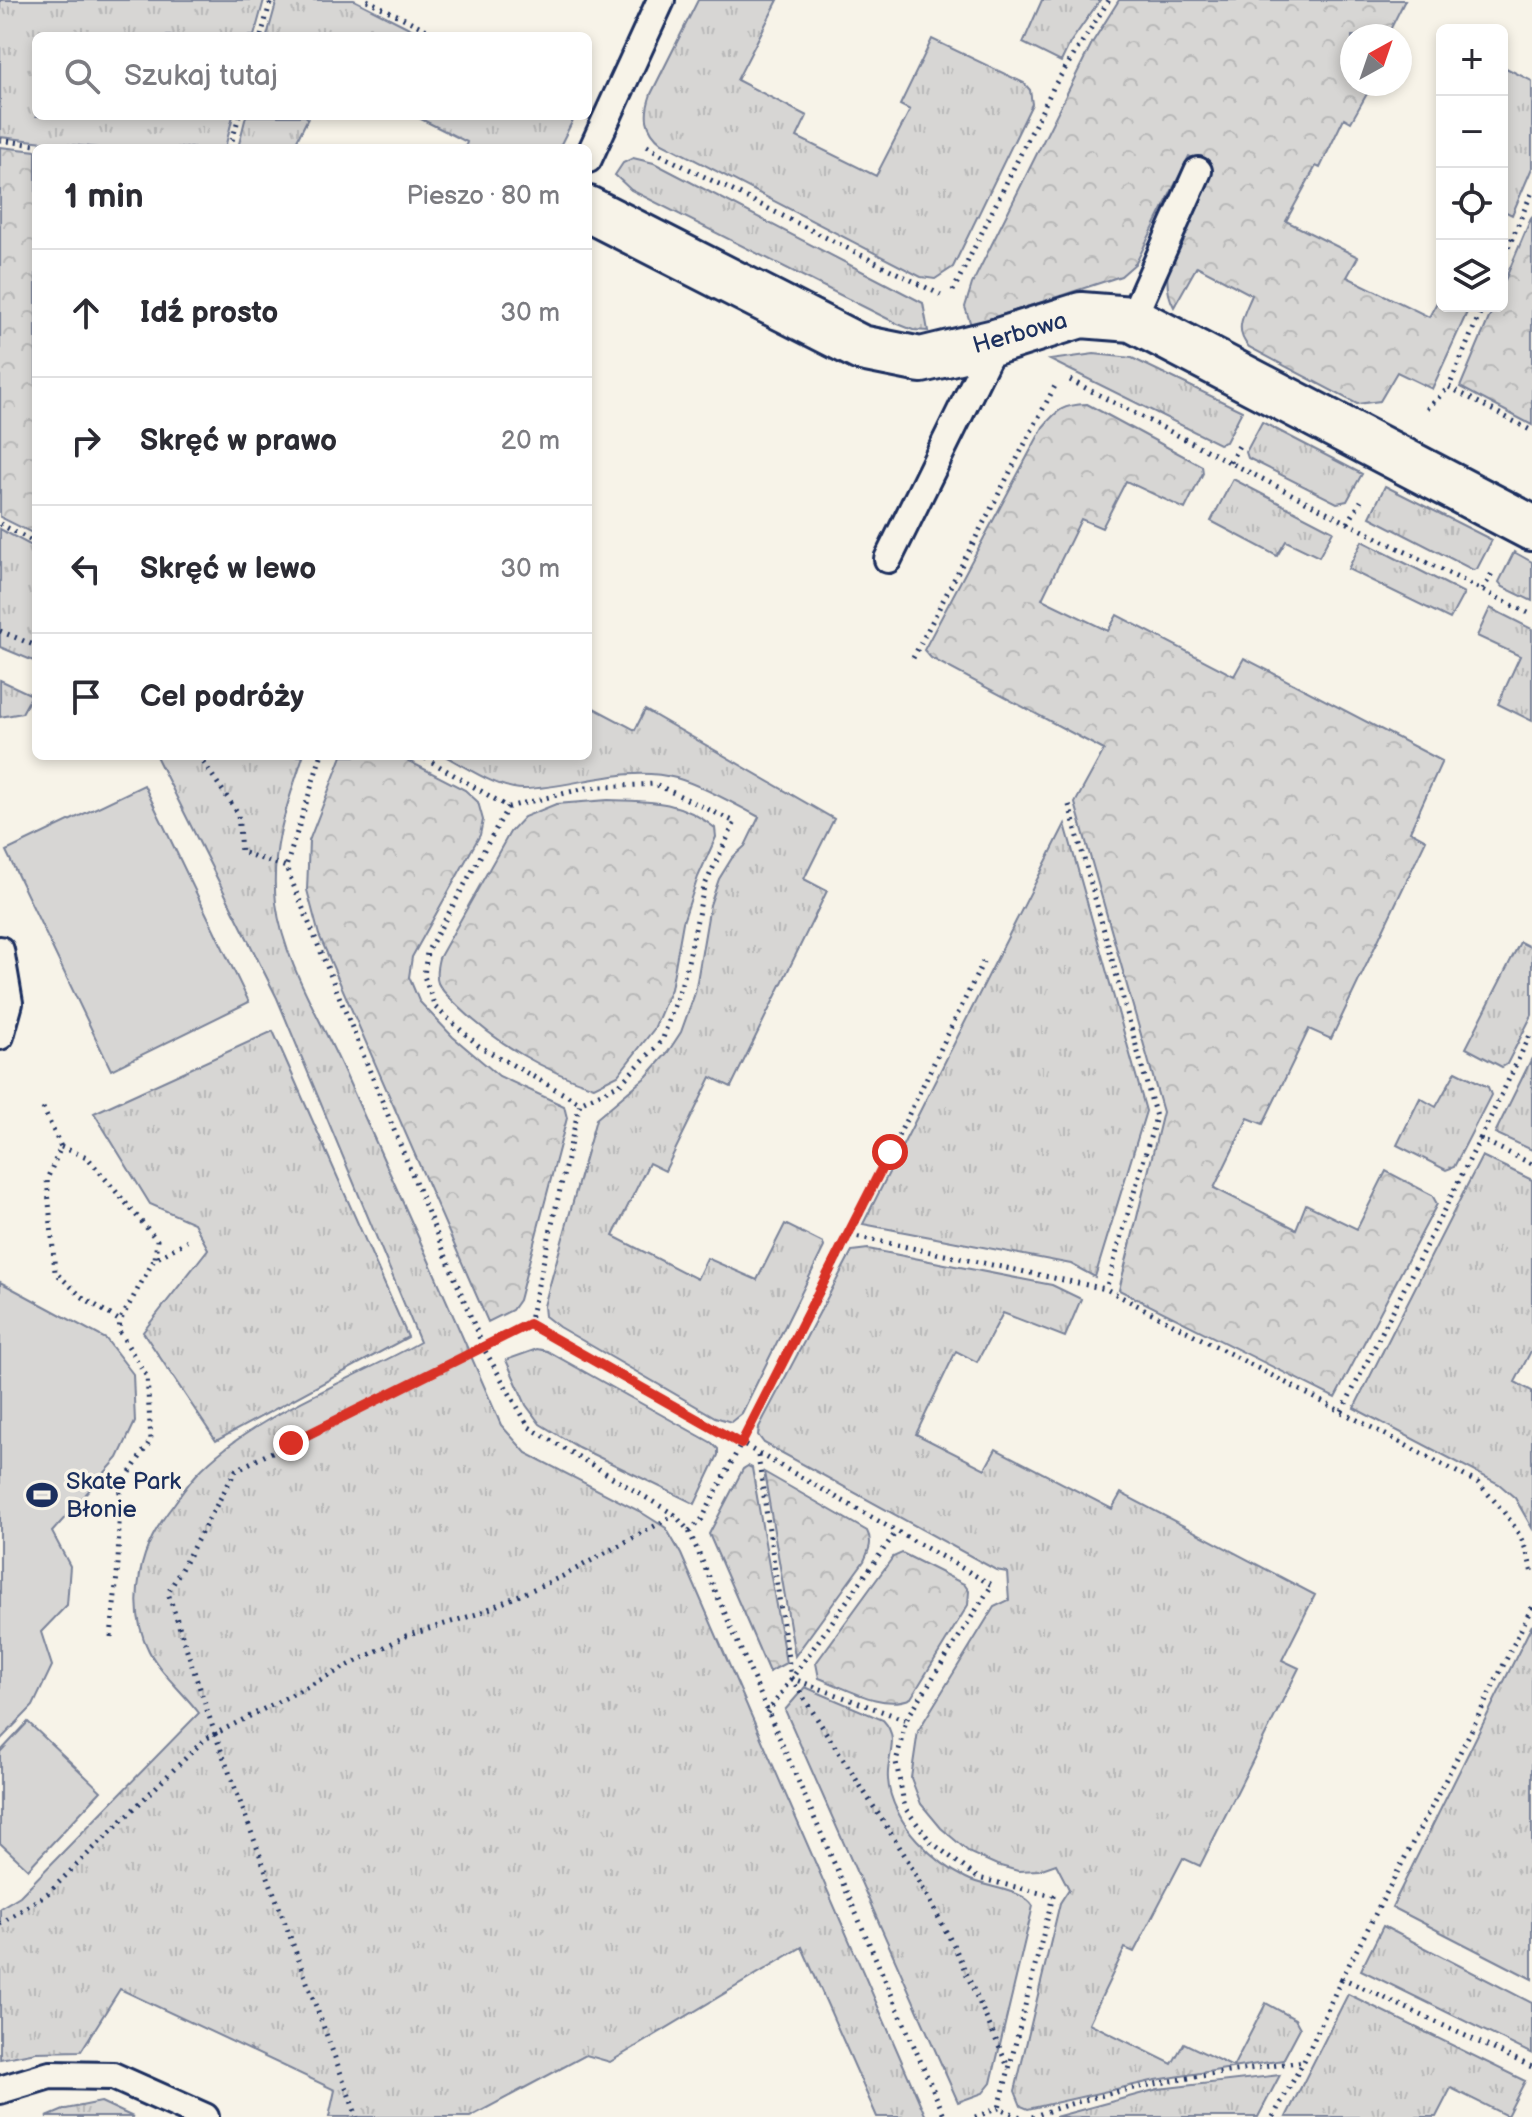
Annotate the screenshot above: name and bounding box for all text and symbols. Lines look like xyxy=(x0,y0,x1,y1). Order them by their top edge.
north arrow xyxy=(1340,24,1412,96)
map controls xyxy=(1436,24,1508,312)
button: + xyxy=(1436,24,1508,96)
search box xyxy=(32,32,592,120)
icon: search xyxy=(60,54,104,98)
text: Szukaj tutaj xyxy=(124,58,278,94)
button: − xyxy=(1436,96,1508,168)
button: locate xyxy=(1436,168,1508,240)
text: 1 min xyxy=(64,176,144,217)
text: Pieszo · 80 m xyxy=(406,181,560,212)
button: layers xyxy=(1436,240,1508,312)
icon: ahead xyxy=(64,291,108,335)
text: Idź prosto xyxy=(140,295,278,331)
text: 30 m xyxy=(500,298,560,329)
street label: Herbowa xyxy=(969,306,1071,360)
icon: right xyxy=(64,419,108,463)
text: Skręć w prawo xyxy=(140,423,337,459)
text: 20 m xyxy=(501,426,560,457)
icon: left xyxy=(64,547,108,591)
text: Skręć w lewo xyxy=(140,551,316,587)
text: 30 m xyxy=(500,554,560,585)
icon: arrive xyxy=(64,675,108,719)
text: Cel podróży xyxy=(140,679,304,715)
route start xyxy=(872,1134,908,1170)
route end xyxy=(273,1425,309,1461)
place label: Skate Park Błonie xyxy=(66,1467,181,1524)
sports icon: Skate Park Błonie xyxy=(25,1478,59,1512)

